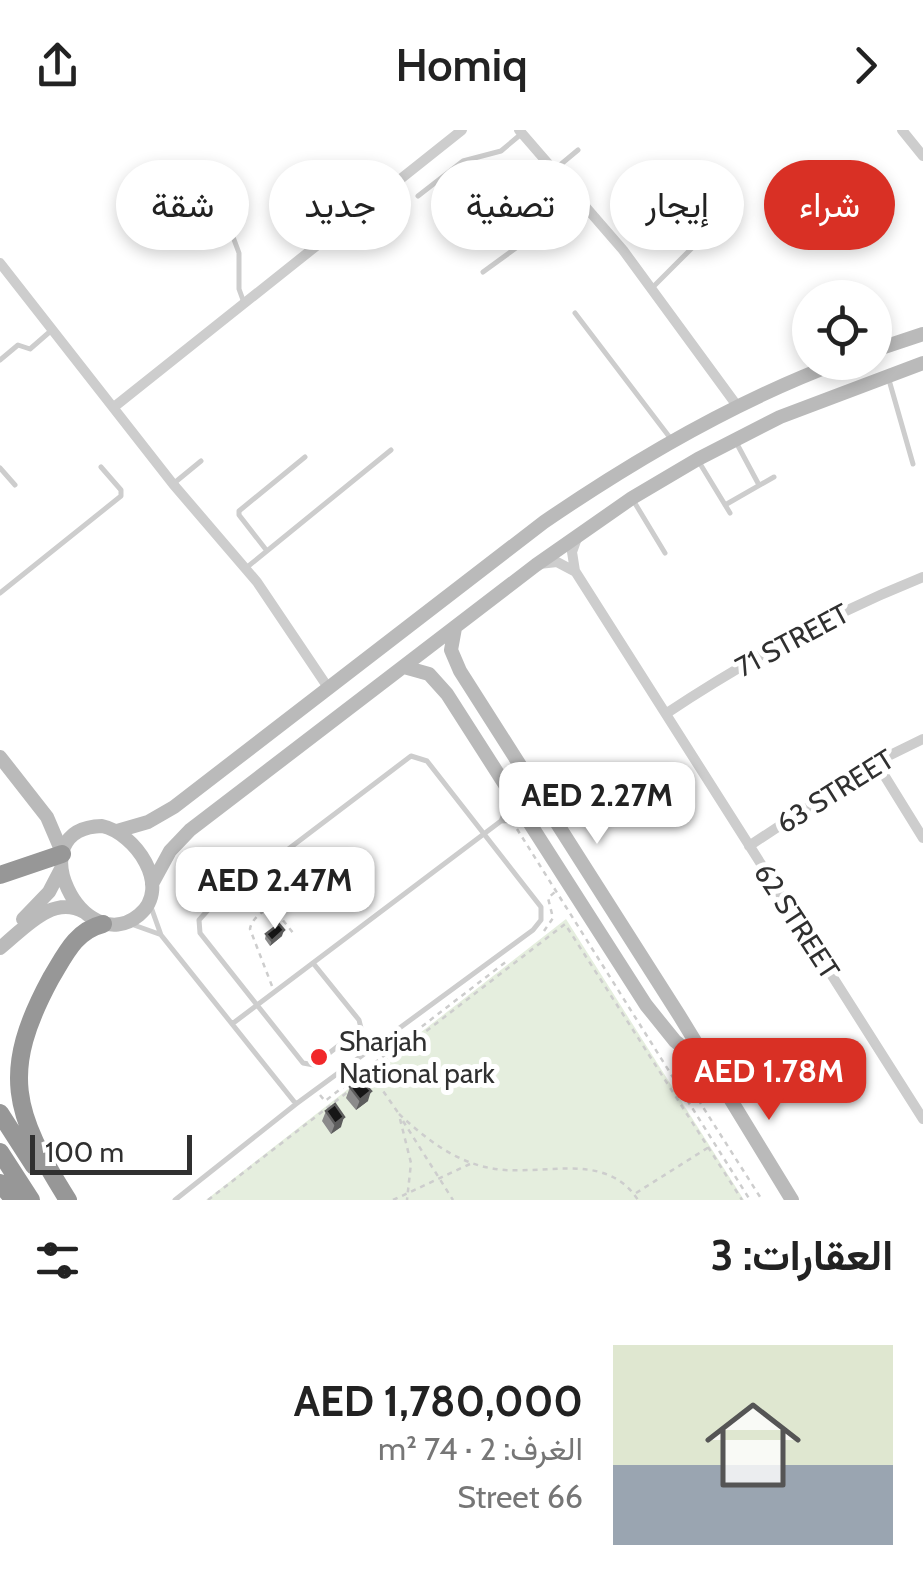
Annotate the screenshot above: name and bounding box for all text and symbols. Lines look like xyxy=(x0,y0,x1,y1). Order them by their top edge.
icon: share xyxy=(30,38,85,93)
text: Homiq xyxy=(395,38,528,92)
icon: forward xyxy=(838,38,893,93)
chip: شقة xyxy=(116,160,249,250)
chip: جديد xyxy=(269,160,411,250)
chip: تصفية xyxy=(431,160,590,250)
chip: إيجار xyxy=(610,160,744,250)
chip: شراء xyxy=(764,160,895,250)
map controls xyxy=(792,280,892,380)
button: locate xyxy=(792,280,892,380)
street label: 71 STREET xyxy=(729,596,855,684)
street label: 63 STREET xyxy=(770,742,900,840)
pin: AED 2.27M xyxy=(483,762,711,847)
text: AED 2.27M xyxy=(521,775,673,814)
pin: AED 2.47M xyxy=(161,847,389,932)
street label: 62 STREET xyxy=(747,857,847,985)
text: AED 2.47M xyxy=(198,860,352,899)
place label: Sharjah National park xyxy=(339,1024,495,1090)
pin: AED 1.78M xyxy=(655,1038,883,1123)
marker: Sharjah National park xyxy=(308,1046,330,1068)
text: AED 1.78M xyxy=(694,1051,844,1090)
scale bar xyxy=(30,1130,192,1174)
text: 100 m xyxy=(45,1135,124,1169)
text: العقارات: 3 xyxy=(711,1229,893,1281)
icon: filters xyxy=(30,1233,85,1288)
text: AED 1,780,000 xyxy=(294,1375,583,1427)
icon: home xyxy=(693,1385,813,1505)
text: الغرف: 2 · 74 m² xyxy=(378,1429,583,1468)
text: 66 Street xyxy=(457,1477,583,1516)

